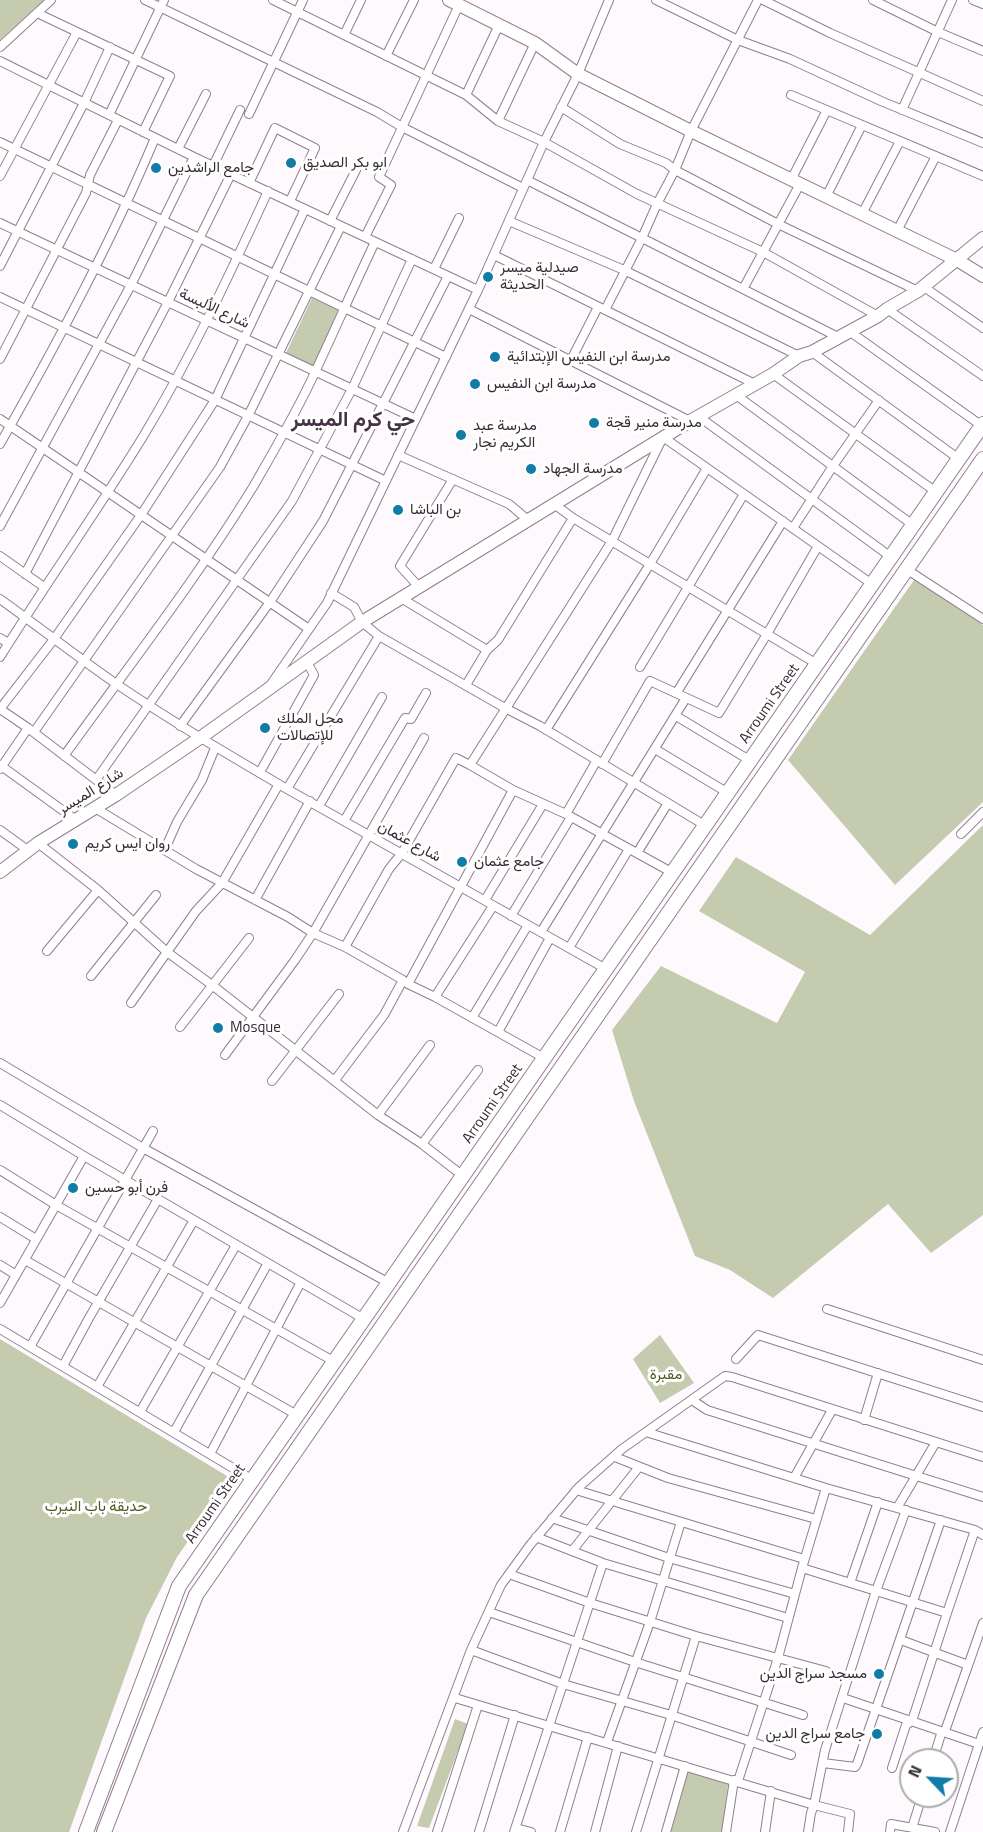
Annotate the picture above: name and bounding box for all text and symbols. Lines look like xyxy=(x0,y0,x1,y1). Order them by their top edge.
place label: ابو بكر الصديق xyxy=(303,154,387,172)
marker: ابو بكر الصديق xyxy=(284,156,298,170)
place label: جامع الراشدين xyxy=(168,159,254,177)
marker: جامع الراشدين xyxy=(149,161,163,175)
place label: صيدلية ميسر الحديثة xyxy=(500,259,579,294)
marker: صيدلية ميسر الحديثة xyxy=(481,270,495,284)
street label: شارع الألبسة xyxy=(176,285,252,333)
place label: مدرسة ابن النفيس الإبتدائية xyxy=(507,348,671,366)
marker: مدرسة ابن النفيس الإبتدائية xyxy=(488,350,502,364)
place label: مدرسة ابن النفيس xyxy=(487,375,596,393)
marker: مدرسة ابن النفيس xyxy=(468,377,482,391)
district label: حي كرم الميسر xyxy=(291,408,415,434)
place label: مدرسة منير قجة xyxy=(606,414,702,432)
marker: مدرسة منير قجة xyxy=(587,416,601,430)
place label: مدرسة عبد الكريم نجار xyxy=(473,417,537,452)
marker: مدرسة عبد الكريم نجار xyxy=(454,428,468,442)
place label: مدرسة الجهاد xyxy=(543,460,622,478)
marker: مدرسة الجهاد xyxy=(524,462,538,476)
place label: بن الباشا xyxy=(410,501,461,519)
marker: بن الباشا xyxy=(391,503,405,517)
street label: Arroumi Street xyxy=(736,661,804,747)
place label: محل الملك للإتصالات xyxy=(277,710,343,745)
marker: محل الملك للإتصالات xyxy=(258,721,272,735)
street label: شارع الميسر xyxy=(55,765,127,819)
street label: شارع عثمان xyxy=(374,817,444,867)
place label: روان ايس كريم xyxy=(85,835,170,853)
marker: روان ايس كريم xyxy=(66,837,80,851)
place label: جامع عثمان xyxy=(474,853,544,871)
marker: جامع عثمان xyxy=(455,855,469,869)
place label: Mosque xyxy=(230,1019,281,1037)
marker: Mosque xyxy=(211,1021,225,1035)
street label: Arroumi Street xyxy=(459,1061,527,1147)
place label: فرن أبو حسين xyxy=(85,1179,168,1197)
marker: فرن أبو حسين xyxy=(66,1181,80,1195)
park label: مقبرة xyxy=(650,1366,682,1384)
street label: Arroumi Street xyxy=(182,1461,250,1547)
park label: حديقة باب النيرب xyxy=(45,1498,147,1516)
place label: مسجد سراج الدين xyxy=(760,1665,867,1683)
marker: مسجد سراج الدين xyxy=(872,1667,886,1681)
place label: جامع سراج الدين xyxy=(766,1725,865,1743)
marker: جامع سراج الدين xyxy=(870,1727,884,1741)
north arrow xyxy=(899,1748,959,1808)
text: N xyxy=(901,1761,928,1781)

